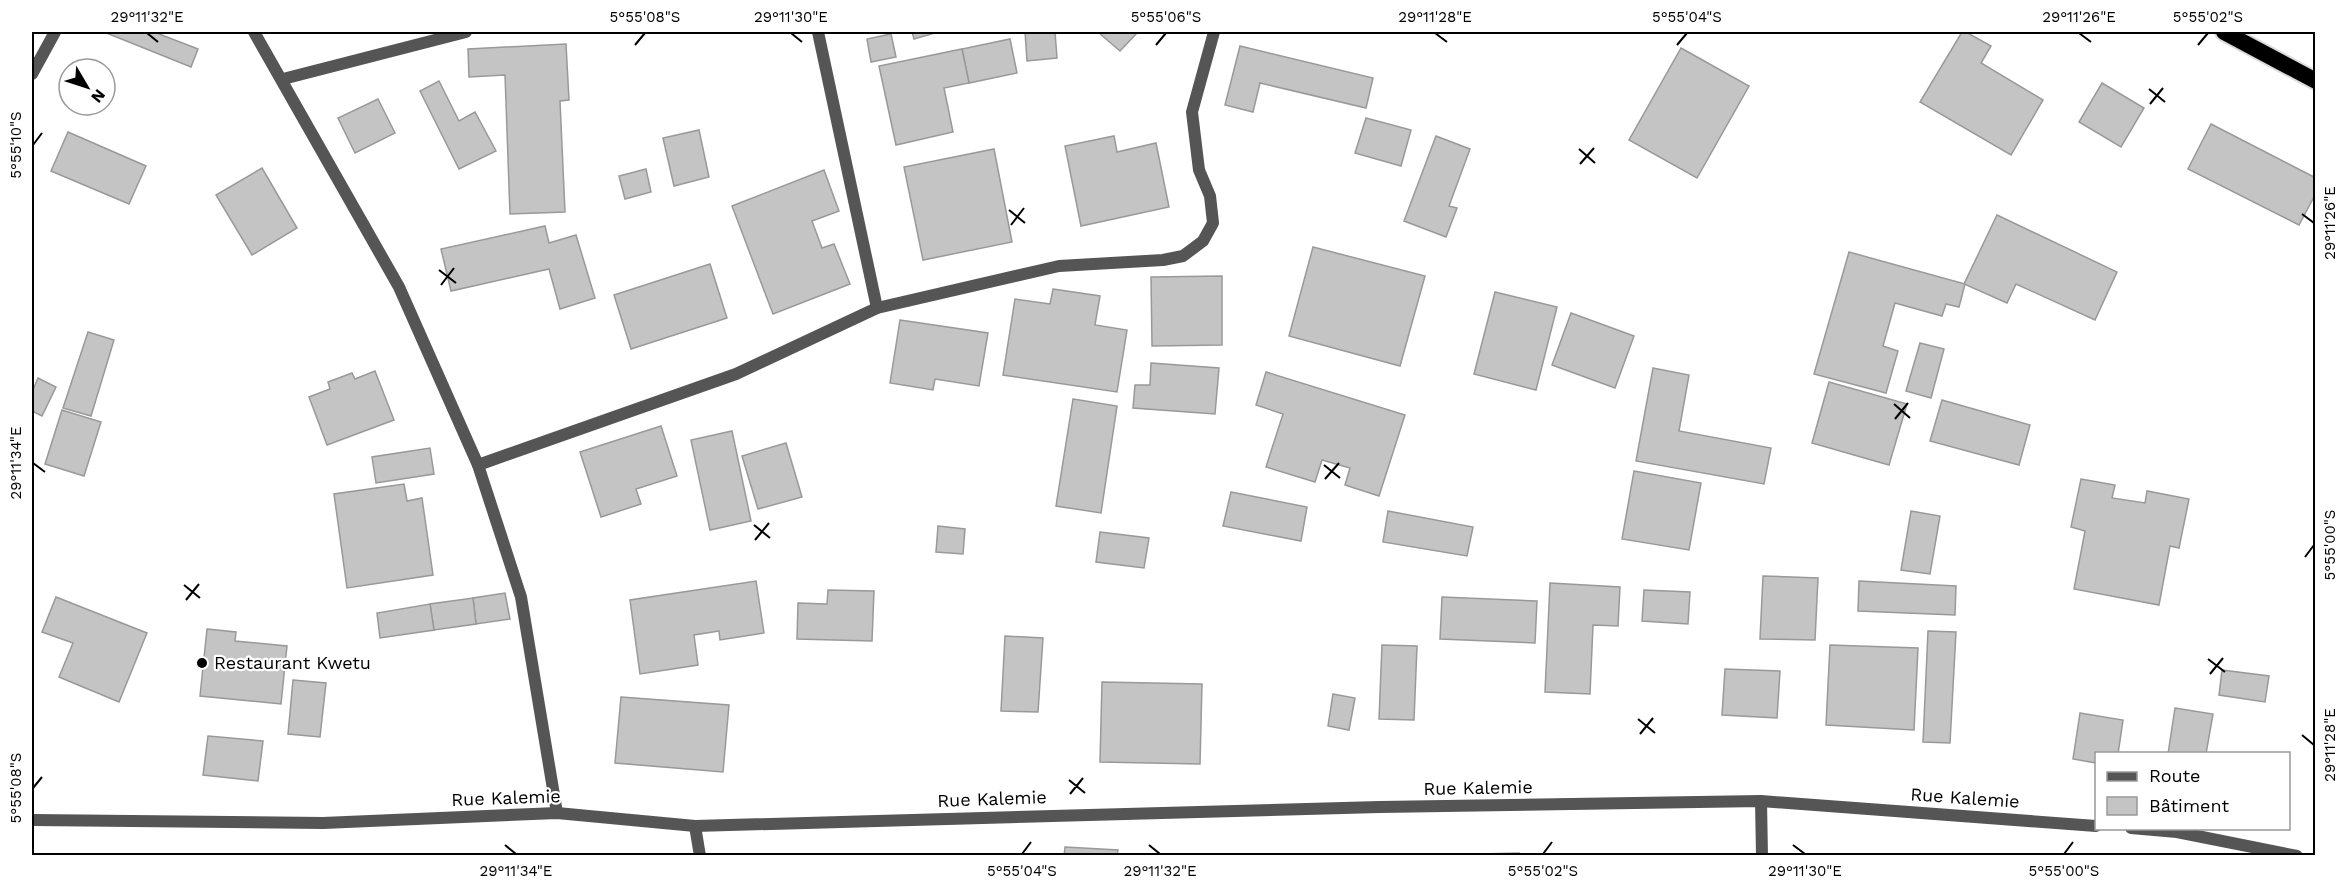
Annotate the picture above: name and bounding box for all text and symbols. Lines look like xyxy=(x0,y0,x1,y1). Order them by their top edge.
text: 29°11'32"E xyxy=(110,8,184,26)
text: 5°55'08"S xyxy=(610,8,680,26)
text: 29°11'30"E xyxy=(754,8,828,26)
text: 5°55'06"S xyxy=(1131,8,1201,26)
text: 29°11'28"E xyxy=(1398,8,1472,26)
text: 5°55'04"S xyxy=(1652,8,1722,26)
text: 29°11'26"E xyxy=(2042,8,2116,26)
text: 5°55'02"S xyxy=(2173,8,2243,26)
north arrow xyxy=(57,57,117,117)
text: N xyxy=(87,86,109,107)
text: 5°55'10"S xyxy=(7,111,25,179)
text: 29°11'26"E xyxy=(2321,186,2339,260)
text: 29°11'34"E xyxy=(7,427,25,499)
text: 5°55'00"S xyxy=(2321,510,2339,580)
place label: Restaurant Kwetu xyxy=(214,652,371,673)
marker: Restaurant Kwetu xyxy=(195,656,209,670)
text: 29°11'28"E xyxy=(2321,708,2339,782)
legend xyxy=(2095,752,2290,830)
text: 5°55'08"S xyxy=(7,753,25,823)
text: Route xyxy=(2149,765,2201,786)
street label: Rue Kalemie xyxy=(1423,776,1533,799)
street label: Rue Kalemie xyxy=(1910,783,2020,812)
street label: Rue Kalemie xyxy=(451,785,561,810)
street label: Rue Kalemie xyxy=(937,786,1047,811)
text: Bâtiment xyxy=(2149,795,2229,816)
text: 29°11'34"E xyxy=(480,862,552,880)
text: 5°55'04"S xyxy=(987,862,1057,880)
text: 29°11'32"E xyxy=(1123,862,1197,880)
text: 5°55'02"S xyxy=(1508,862,1578,880)
text: 29°11'30"E xyxy=(1768,862,1842,880)
text: 5°55'00"S xyxy=(2029,862,2099,880)

